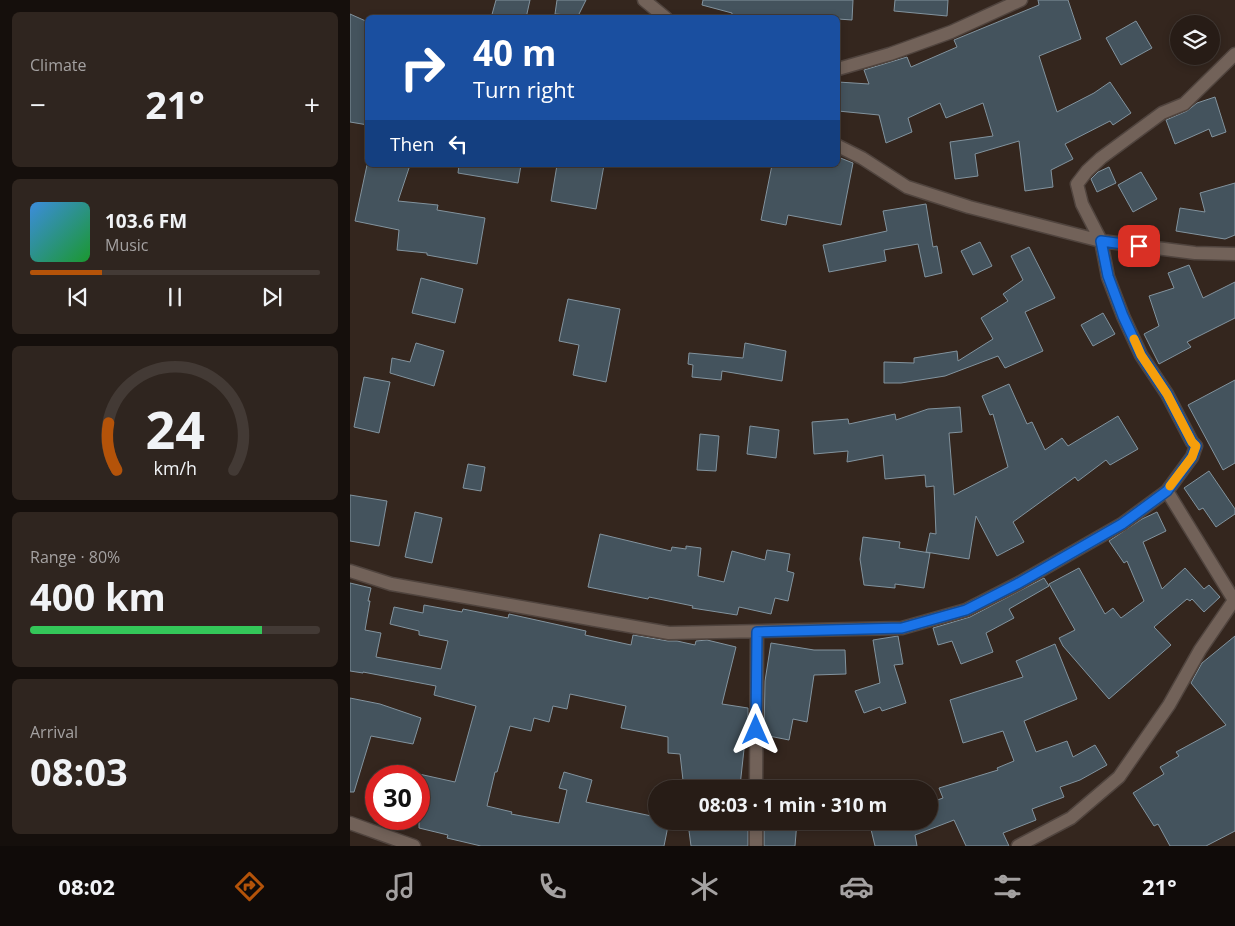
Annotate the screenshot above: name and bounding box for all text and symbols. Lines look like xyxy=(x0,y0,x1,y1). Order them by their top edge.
map controls xyxy=(1170,15,1220,65)
button: layers xyxy=(1170,15,1220,65)
text: 40 m xyxy=(473,29,556,76)
icon: right xyxy=(390,35,455,100)
text: Climate xyxy=(30,54,87,76)
text: Turn right xyxy=(473,74,575,104)
text: 21° xyxy=(145,78,205,130)
text: − xyxy=(30,85,46,123)
text: + xyxy=(304,85,320,123)
icon: left xyxy=(444,130,472,158)
text: Then xyxy=(390,131,434,157)
text: 103.6 FM xyxy=(105,208,187,234)
pin xyxy=(1118,225,1160,267)
icon: arrive xyxy=(1125,232,1153,260)
text: Music xyxy=(105,234,149,256)
icon: previous xyxy=(64,283,92,311)
icon: pause xyxy=(161,283,189,311)
icon: next xyxy=(258,283,286,311)
text: 24 xyxy=(145,393,205,464)
text: km/h xyxy=(153,456,197,480)
text: Range · 80% xyxy=(30,546,120,568)
text: 400 km xyxy=(30,570,166,622)
position arrow xyxy=(729,703,781,755)
text: Arrival xyxy=(30,721,78,743)
text: 08:03 xyxy=(30,745,128,797)
speed limit sign: 30 xyxy=(365,765,430,830)
text: 08:03 · 1 min · 310 m xyxy=(699,792,887,818)
icon: directions xyxy=(232,869,267,904)
icon: music xyxy=(383,869,418,904)
icon: phone xyxy=(535,869,570,904)
icon: climate xyxy=(687,869,722,904)
icon: car xyxy=(839,869,874,904)
icon: filters xyxy=(990,869,1025,904)
text: 08:02 xyxy=(58,871,115,901)
text: 21° xyxy=(1142,871,1177,901)

